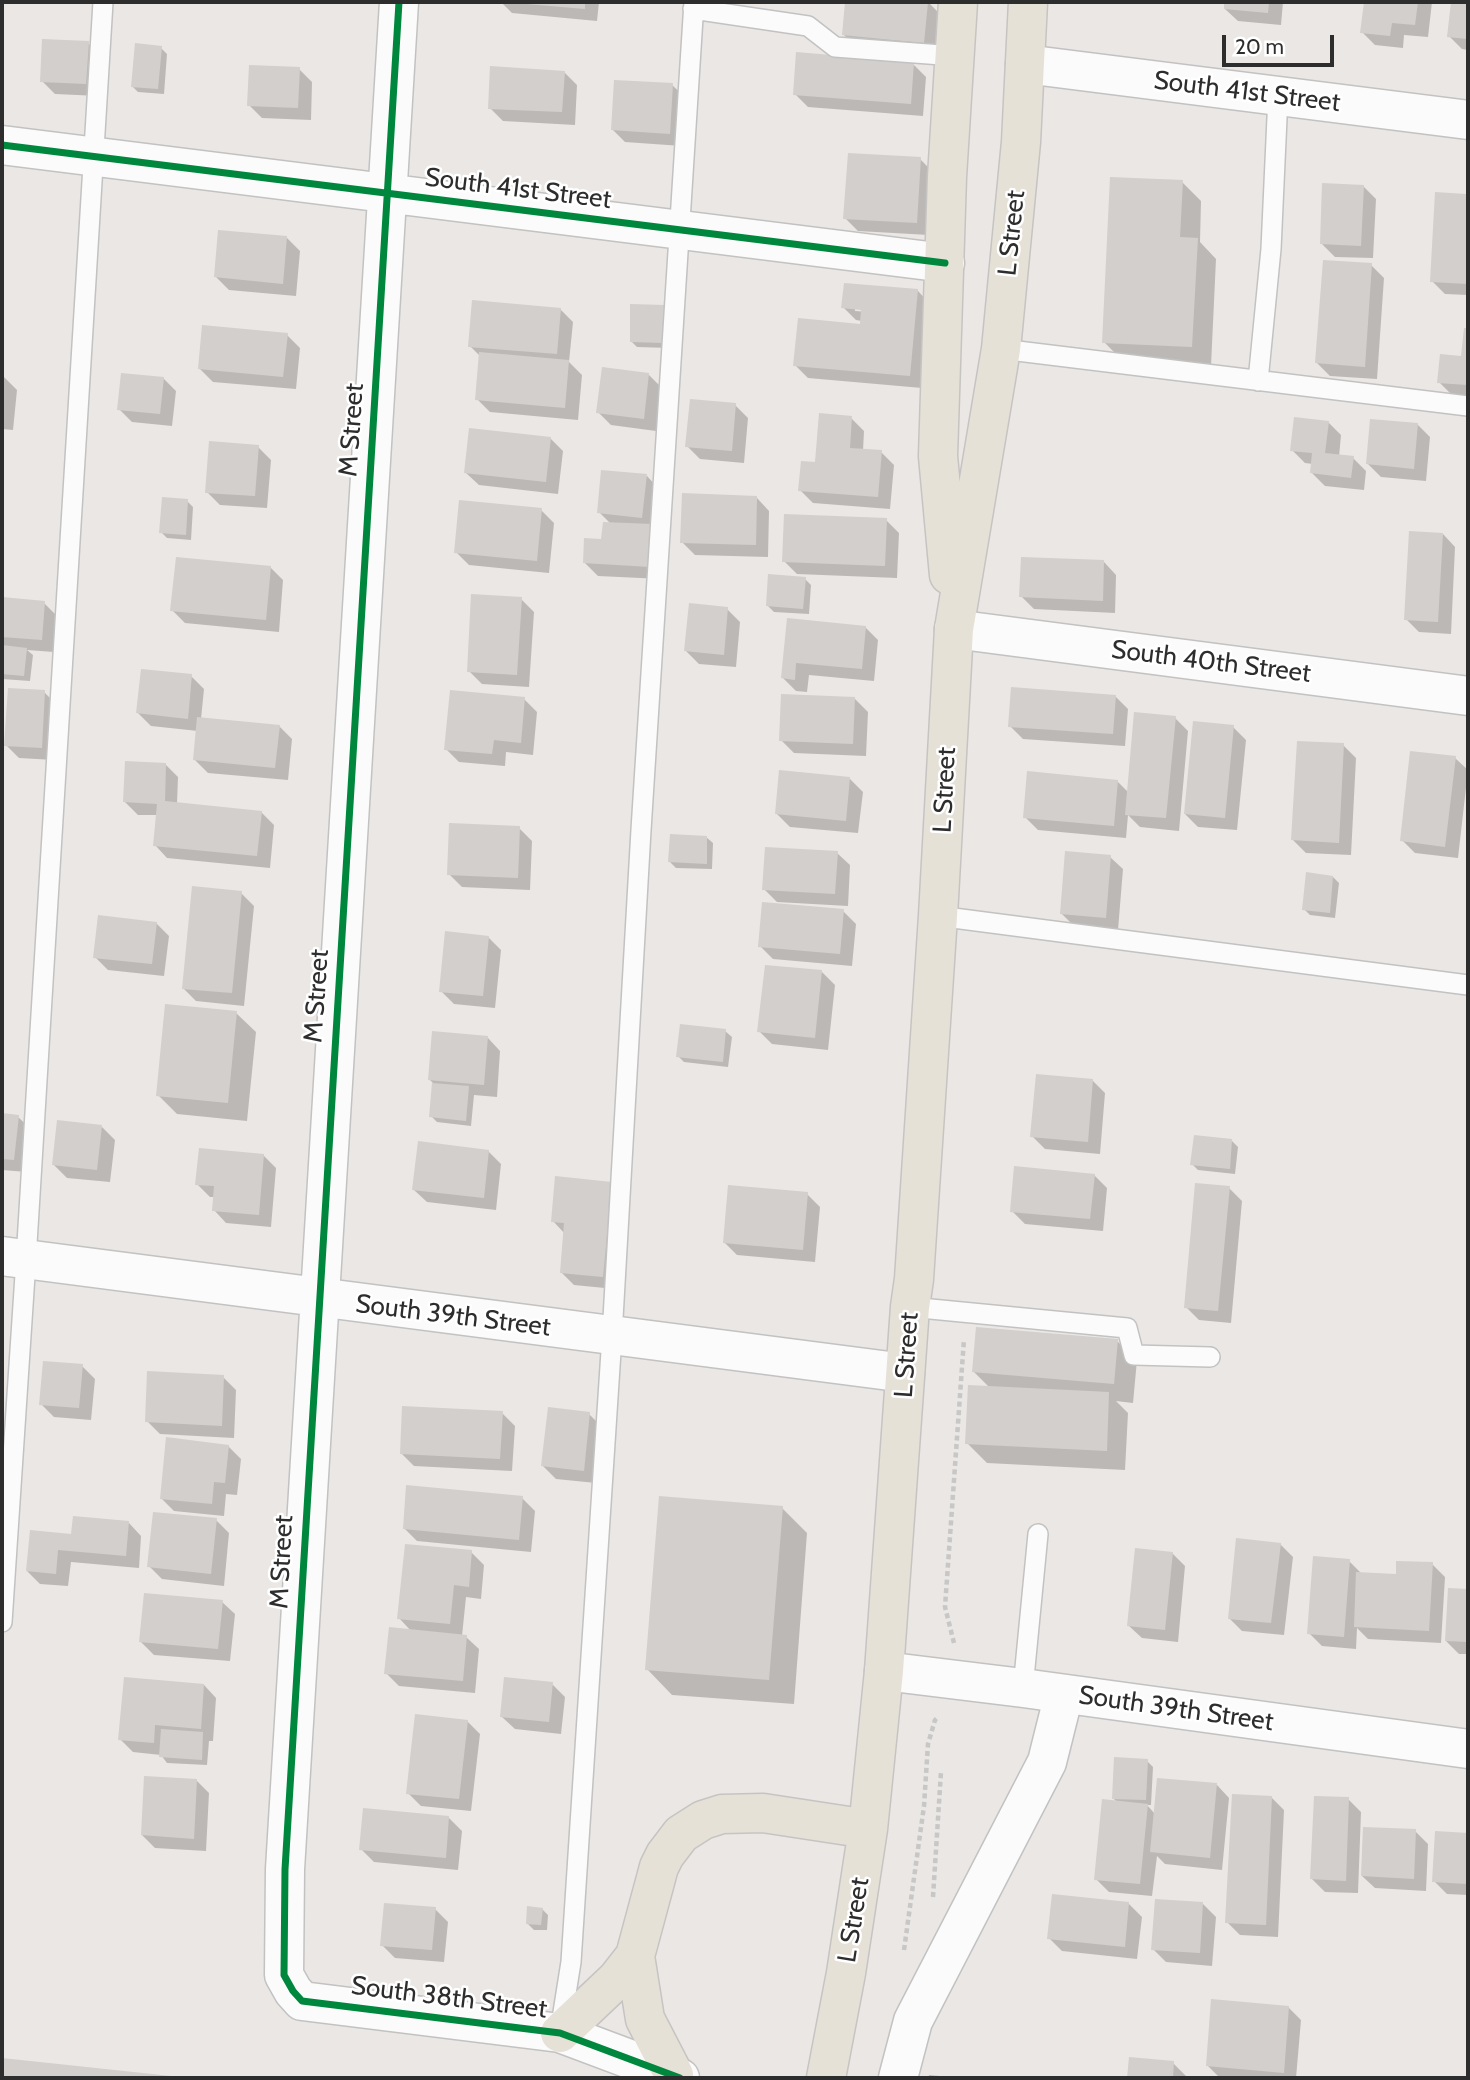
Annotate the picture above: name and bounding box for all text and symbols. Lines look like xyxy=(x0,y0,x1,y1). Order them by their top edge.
scale bar xyxy=(1225,21,1337,65)
text: 20 m xyxy=(1235,34,1284,59)
street label: South 41st Street xyxy=(1152,65,1342,119)
street label: South 41st Street xyxy=(423,162,613,216)
street label: L Street xyxy=(992,189,1032,277)
street label: M Street xyxy=(333,382,371,478)
street label: South 40th Street xyxy=(1110,634,1312,690)
street label: L Street xyxy=(927,746,963,834)
street label: M Street xyxy=(298,948,336,1044)
street label: South 39th Street xyxy=(354,1289,552,1343)
street label: L Street xyxy=(888,1311,926,1399)
street label: M Street xyxy=(264,1514,300,1610)
street label: South 39th Street xyxy=(1077,1680,1275,1738)
street label: L Street xyxy=(832,1875,876,1965)
street label: South 38th Street xyxy=(349,1971,549,2025)

